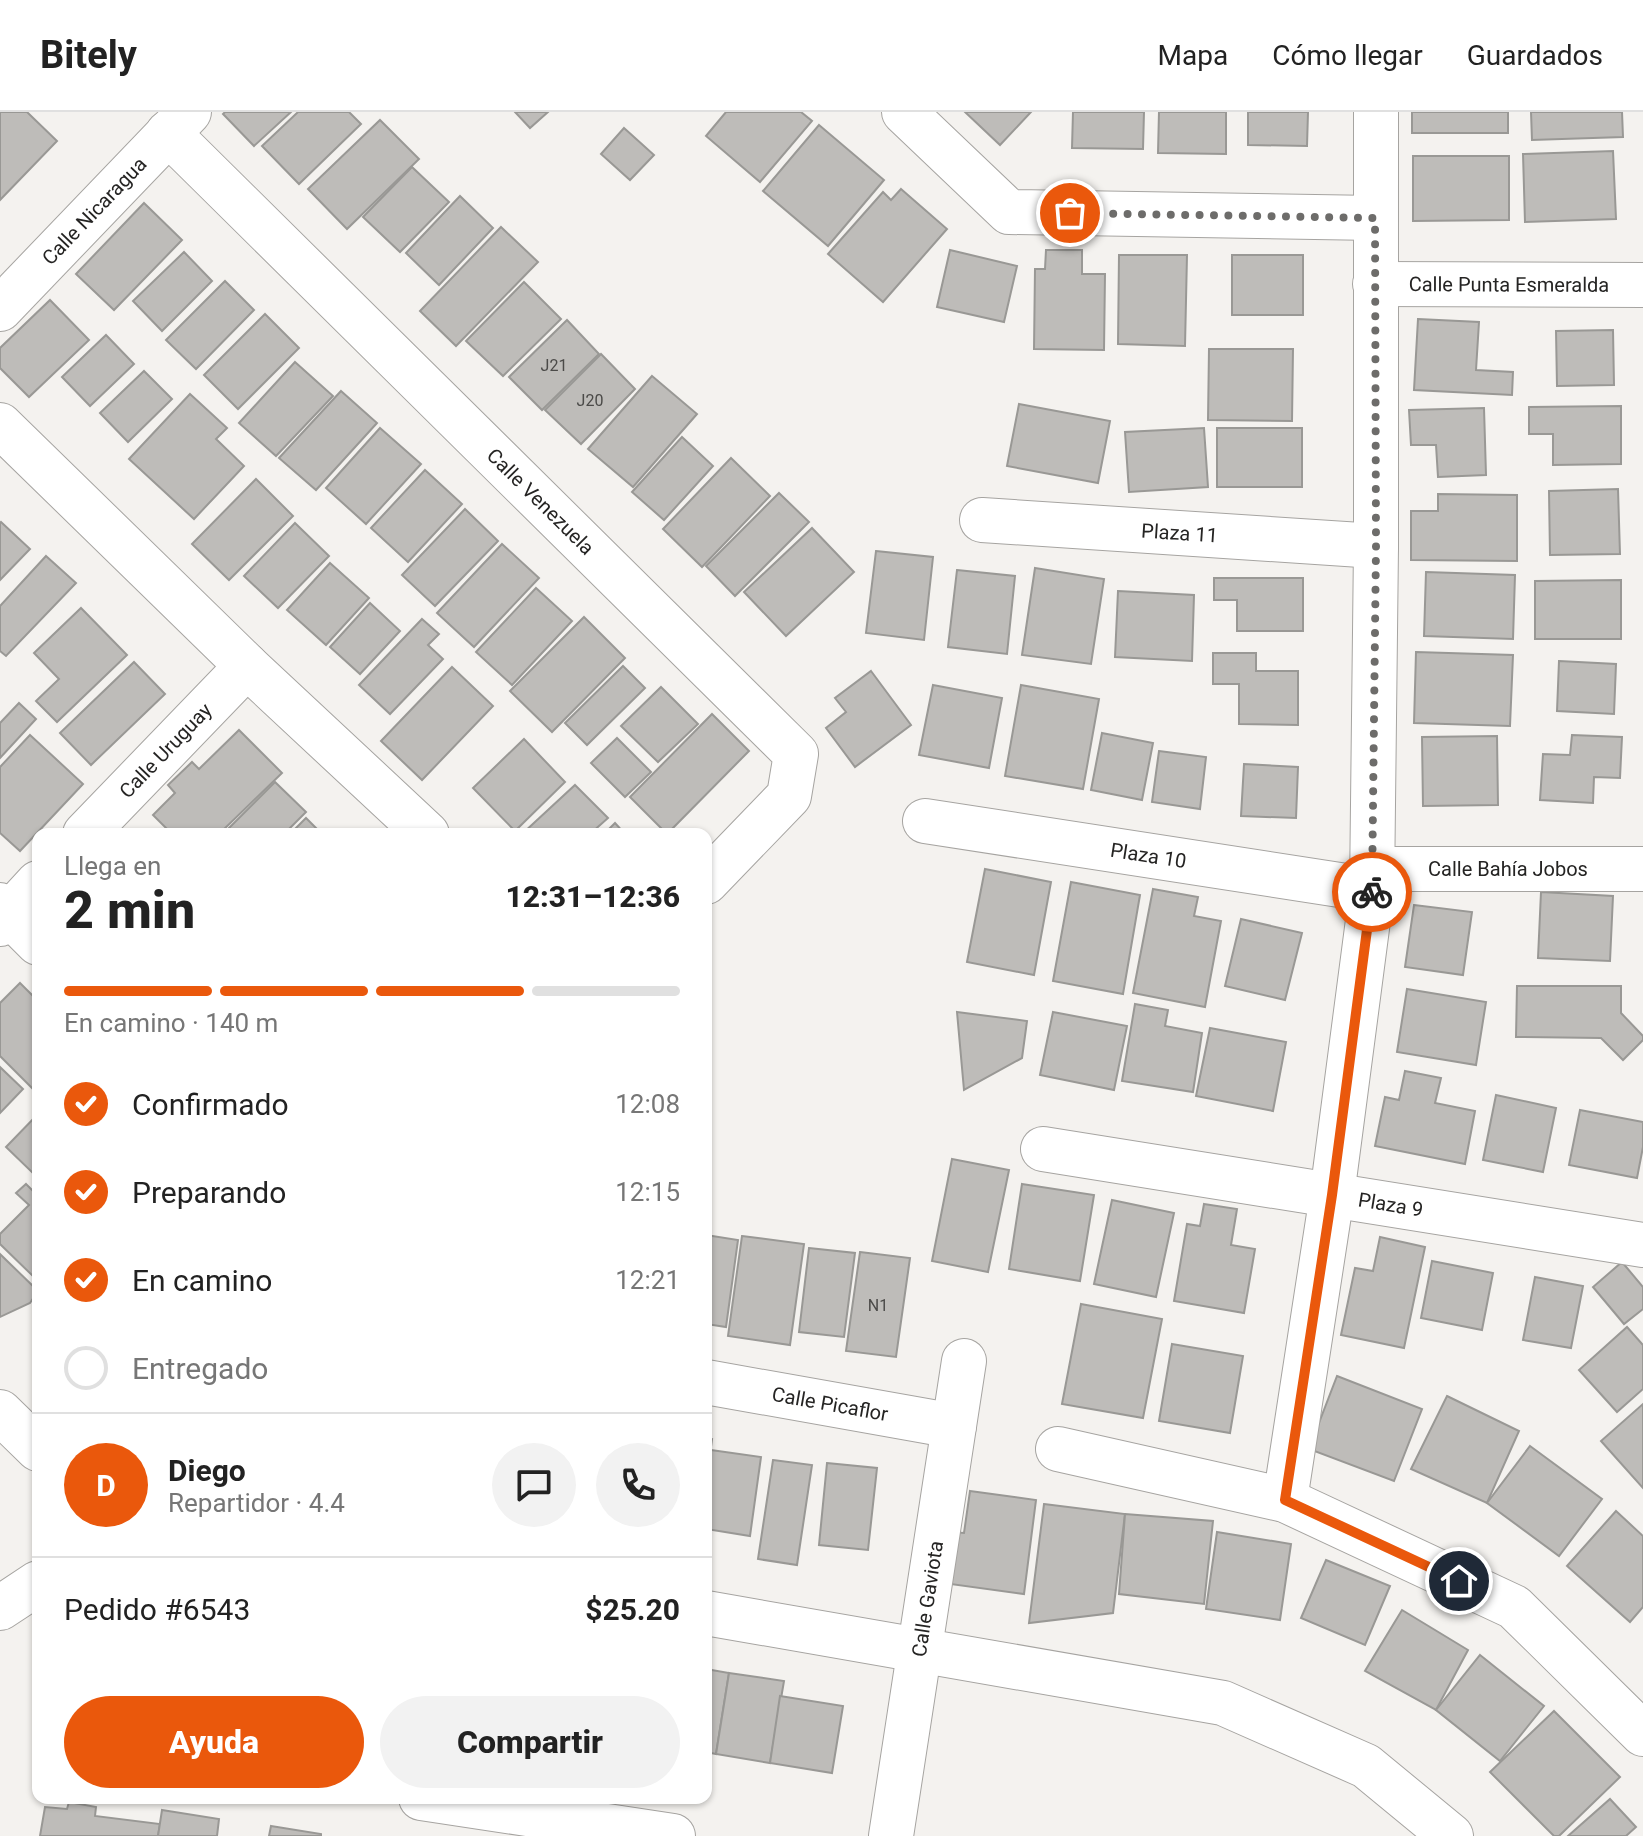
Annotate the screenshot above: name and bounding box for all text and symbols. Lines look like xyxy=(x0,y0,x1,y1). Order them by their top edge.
text: Bitely xyxy=(40,33,137,77)
text: Mapa xyxy=(1158,39,1228,72)
text: Cómo llegar xyxy=(1272,39,1423,72)
text: Guardados xyxy=(1467,39,1603,72)
street label: Calle Nicaragua xyxy=(37,152,151,270)
pin xyxy=(1036,179,1104,247)
icon: bag xyxy=(1048,191,1092,235)
street label: Calle Punta Esmeralda xyxy=(1409,272,1609,297)
house number: J21 xyxy=(541,356,567,375)
house number: J20 xyxy=(577,391,603,410)
street label: Calle Venezuela xyxy=(482,443,599,560)
street label: Plaza 11 xyxy=(1141,519,1219,548)
street label: Calle Uruguay xyxy=(114,698,217,803)
street label: Plaza 10 xyxy=(1109,838,1188,873)
text: Llega en xyxy=(64,851,161,881)
courier xyxy=(1332,852,1412,932)
street label: Calle Bahía Jobos xyxy=(1428,857,1588,881)
icon: bike xyxy=(1350,870,1394,914)
text: 12:31–12:36 xyxy=(505,879,680,914)
text: 2 min xyxy=(64,880,195,941)
text: En camino · 140 m xyxy=(64,1008,278,1038)
icon: check xyxy=(64,1082,108,1126)
text: Confirmado xyxy=(132,1087,289,1122)
text: 12:08 xyxy=(615,1089,680,1119)
icon: check xyxy=(64,1170,108,1214)
text: Preparando xyxy=(132,1175,286,1210)
text: 12:15 xyxy=(615,1177,680,1207)
street label: Plaza 9 xyxy=(1356,1188,1425,1222)
icon: check xyxy=(64,1258,108,1302)
text: En camino xyxy=(132,1263,272,1298)
text: 12:21 xyxy=(615,1265,680,1295)
house number: N1 xyxy=(868,1296,888,1315)
text: Entregado xyxy=(132,1351,268,1386)
street label: Calle Picaflor xyxy=(770,1382,890,1426)
button: chat xyxy=(492,1443,576,1527)
button: phone xyxy=(596,1443,680,1527)
text: Diego xyxy=(168,1453,246,1488)
text: D xyxy=(96,1468,116,1503)
text: Repartidor · 4.4 xyxy=(168,1488,345,1518)
street label: Calle Gaviota xyxy=(907,1539,948,1658)
pin xyxy=(1425,1547,1493,1615)
icon: home xyxy=(1437,1559,1481,1603)
text: Pedido #6543 xyxy=(64,1592,250,1627)
text: $25.20 xyxy=(585,1592,680,1627)
button: Ayuda xyxy=(64,1696,364,1788)
button: Compartir xyxy=(380,1696,680,1788)

